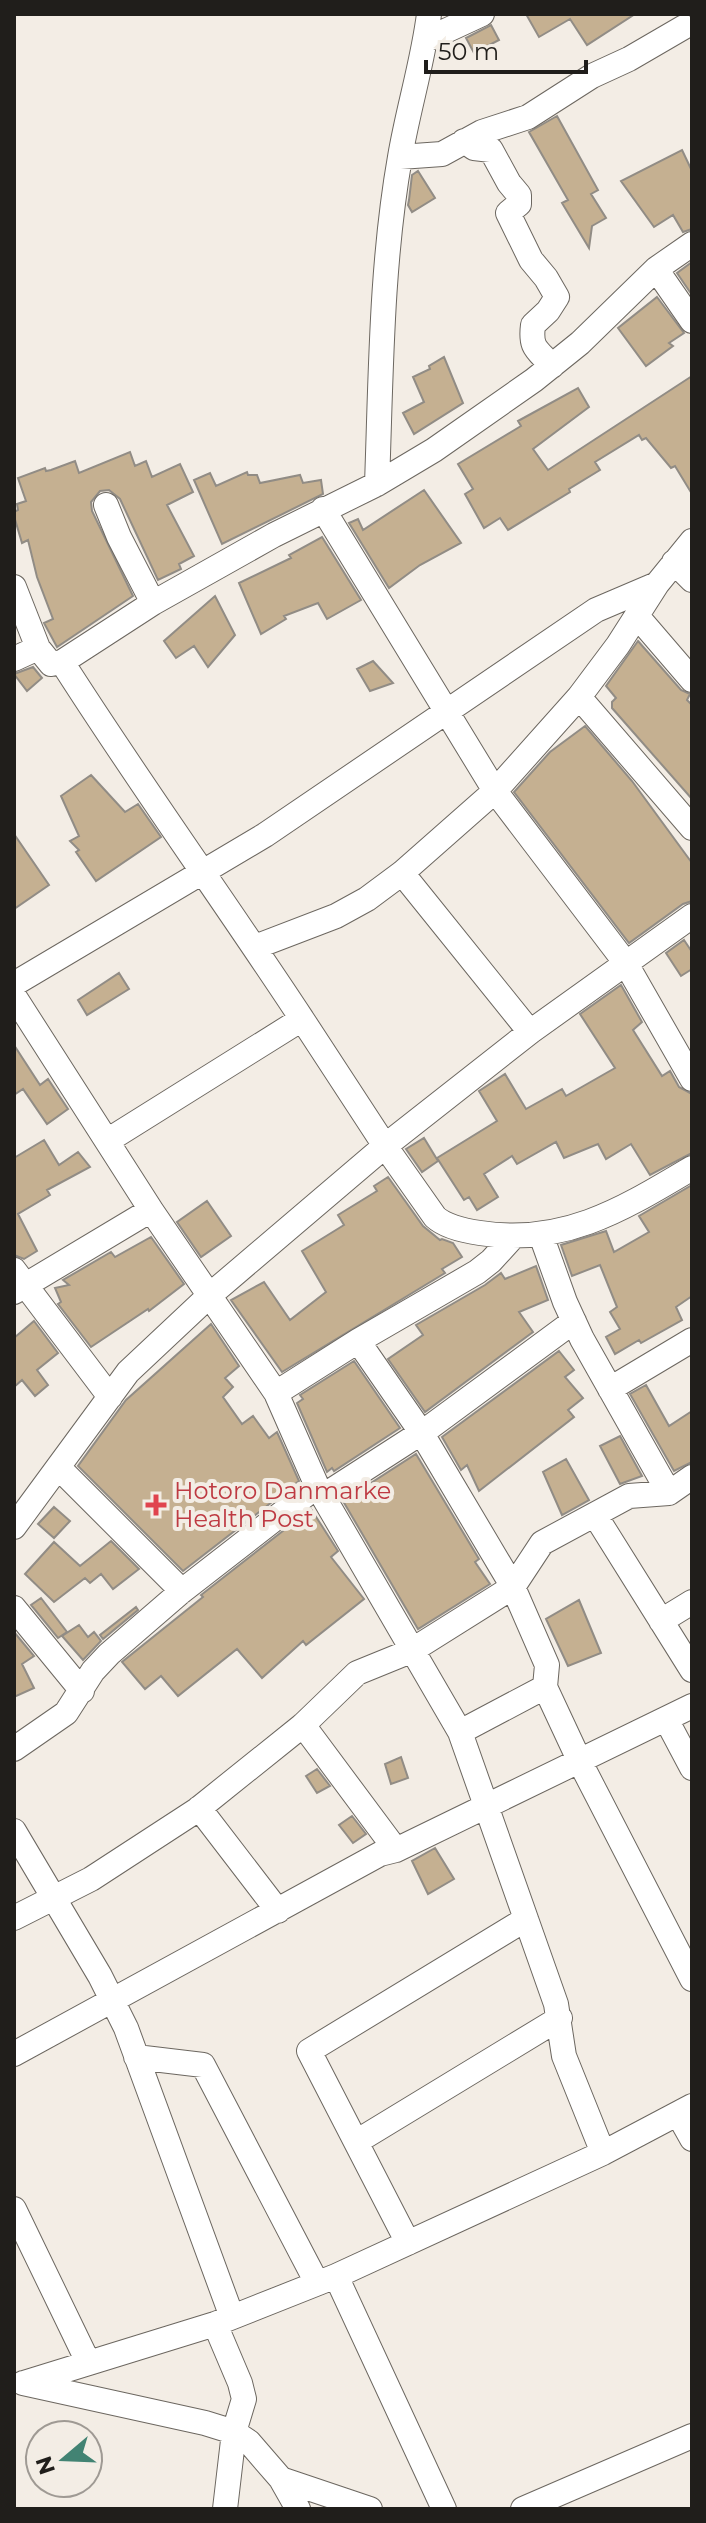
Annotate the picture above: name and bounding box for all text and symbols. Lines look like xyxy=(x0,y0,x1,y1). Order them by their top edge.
scale bar xyxy=(426,24,586,74)
text: 50 m xyxy=(438,37,499,66)
place label: Hotoro Danmarke Health Post xyxy=(174,1476,391,1533)
marker: Hotoro Danmarke Health Post xyxy=(145,1494,167,1516)
north arrow xyxy=(24,2419,104,2499)
text: N xyxy=(30,2453,61,2478)

